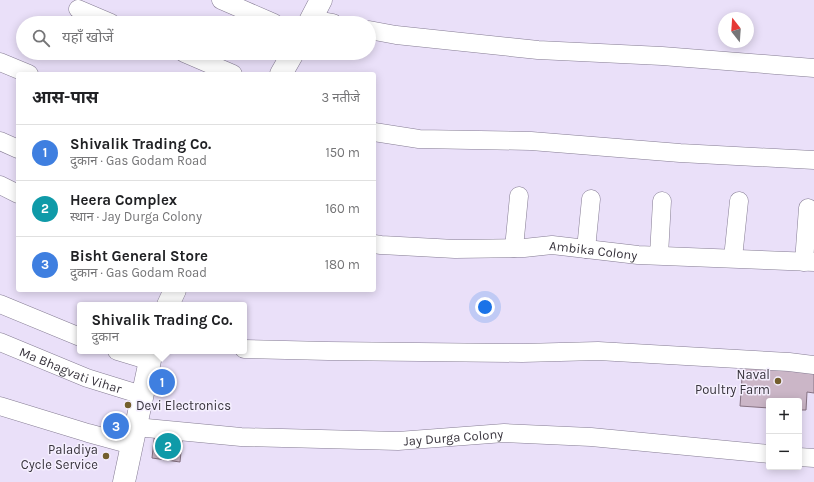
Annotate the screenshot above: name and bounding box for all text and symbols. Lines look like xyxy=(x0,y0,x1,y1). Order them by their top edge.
north arrow xyxy=(718,12,754,48)
search box xyxy=(16,16,376,60)
icon: search xyxy=(30,27,52,49)
text: यहाँ खोजें xyxy=(62,28,113,46)
text: आस-पास xyxy=(32,87,98,107)
text: 3 नतीजे xyxy=(322,90,360,105)
text: Shivalik Trading Co. xyxy=(70,135,211,153)
text: 1 xyxy=(43,145,47,160)
text: 150 m xyxy=(325,145,360,160)
text: दुकान · Gas Godam Road xyxy=(70,153,207,168)
text: Heera Complex xyxy=(70,191,177,209)
text: 2 xyxy=(41,201,49,216)
text: 160 m xyxy=(325,201,360,216)
text: स्थान · Jay Durga Colony xyxy=(70,209,202,224)
street label: Ambika Colony xyxy=(549,237,638,262)
text: Bisht General Store xyxy=(70,247,208,265)
text: 3 xyxy=(41,257,49,272)
text: 180 m xyxy=(325,257,360,272)
text: दुकान · Gas Godam Road xyxy=(70,265,207,280)
your location xyxy=(475,297,495,317)
popup xyxy=(77,302,247,354)
text: Shivalik Trading Co. xyxy=(91,311,233,329)
text: दुकान xyxy=(91,329,119,344)
street label: Ma Bhagvati Vihar xyxy=(17,343,124,396)
pin: 1 xyxy=(149,367,175,397)
place label: Naval Poultry Farm xyxy=(695,367,770,397)
marker: Naval Poultry Farm xyxy=(773,376,783,386)
place label: Devi Electronics xyxy=(136,398,231,413)
map controls xyxy=(766,398,802,470)
button: + xyxy=(766,398,802,434)
marker: Devi Electronics xyxy=(123,400,133,410)
pin: 3 xyxy=(103,411,129,441)
street label: Jay Durga Colony xyxy=(403,426,504,448)
pin: 2 xyxy=(155,431,181,461)
button: − xyxy=(766,434,802,470)
place label: Paladiya Cycle Service xyxy=(21,442,98,472)
marker: Paladiya Cycle Service xyxy=(101,451,111,461)

